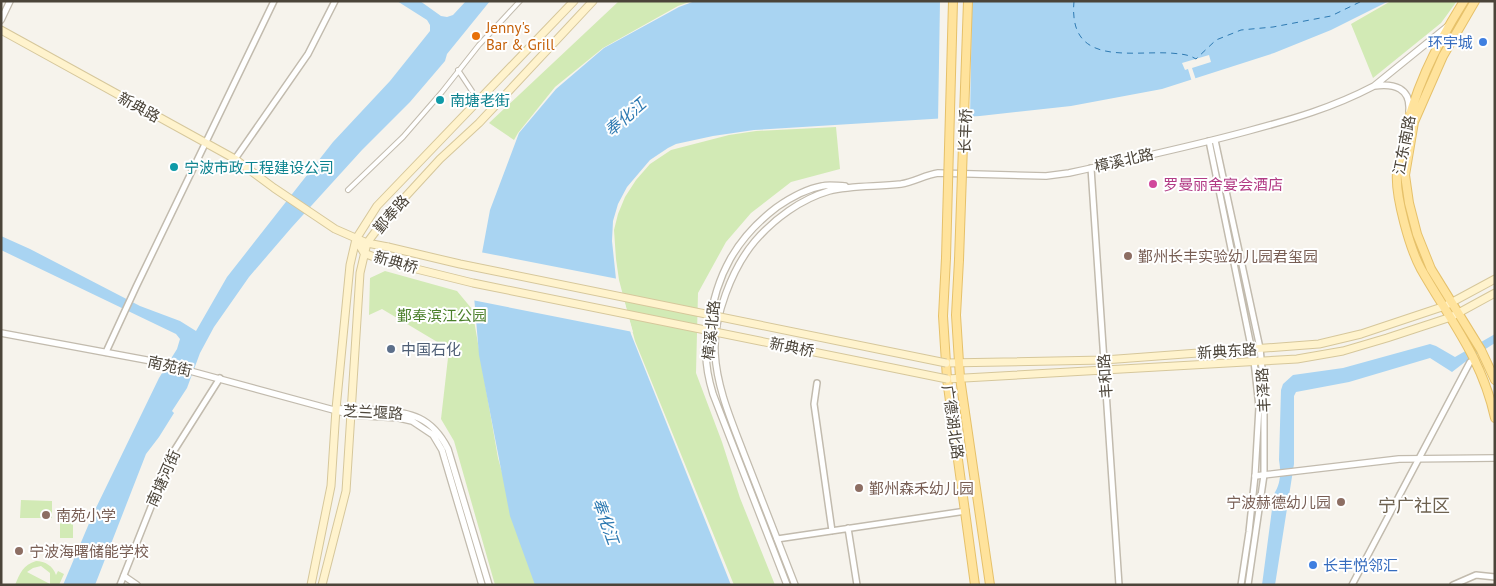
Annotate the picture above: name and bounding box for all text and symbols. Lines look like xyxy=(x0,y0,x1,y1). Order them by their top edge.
place label: Jenny's Bar & Grill xyxy=(485,18,555,54)
marker: Jenny's Bar & Grill xyxy=(470,30,482,42)
place label: 环宇城 xyxy=(1428,33,1473,52)
marker: 环宇城 xyxy=(1477,36,1489,48)
street label: 新典路 xyxy=(115,88,163,126)
place label: 南塘老街 xyxy=(450,91,510,110)
water label: 奉化江 xyxy=(600,92,651,140)
marker: 南塘老街 xyxy=(434,94,446,106)
street label: 长丰桥 xyxy=(955,108,975,154)
street label: 江东南路 xyxy=(1389,114,1419,176)
street label: 樟溪北路 xyxy=(1093,144,1155,176)
place label: 宁波市政工程建设公司 xyxy=(184,158,334,177)
marker: 宁波市政工程建设公司 xyxy=(168,161,180,173)
place label: 罗曼丽舍宴会酒店 xyxy=(1163,175,1283,194)
marker: 罗曼丽舍宴会酒店 xyxy=(1147,178,1159,190)
street label: 鄞奉路 xyxy=(369,191,413,237)
street label: 新典桥 xyxy=(372,247,420,277)
place label: 鄞州长丰实验幼儿园君玺园 xyxy=(1138,247,1318,266)
marker: 鄞州长丰实验幼儿园君玺园 xyxy=(1122,250,1134,262)
street label: 樟溪北路 xyxy=(698,299,724,361)
park label: 鄞奉滨江公园 xyxy=(397,306,487,325)
street label: 新典桥 xyxy=(768,333,816,361)
street label: 新典东路 xyxy=(1196,339,1258,363)
place label: 中国石化 xyxy=(401,340,461,359)
marker: 中国石化 xyxy=(385,343,397,355)
street label: 南苑街 xyxy=(146,352,194,380)
street label: 丰和路 xyxy=(1094,353,1116,399)
street label: 丰泽路 xyxy=(1252,367,1274,413)
street label: 广德湖北路 xyxy=(938,384,968,460)
street label: 芝兰堰路 xyxy=(343,401,403,423)
street label: 南塘河街 xyxy=(142,447,184,509)
place label: 鄞州森禾幼儿园 xyxy=(869,479,974,498)
marker: 鄞州森禾幼儿园 xyxy=(853,482,865,494)
place label: 宁波赫德幼儿园 xyxy=(1226,493,1331,512)
district label: 宁广社区 xyxy=(1378,494,1450,517)
water label: 奉化江 xyxy=(588,495,624,549)
marker: 宁波赫德幼儿园 xyxy=(1335,496,1347,508)
place label: 南苑小学 xyxy=(56,506,116,525)
marker: 南苑小学 xyxy=(40,509,52,521)
place label: 宁波海曙储能学校 xyxy=(29,542,149,561)
marker: 宁波海曙储能学校 xyxy=(13,545,25,557)
place label: 长丰悦邻汇 xyxy=(1323,556,1398,575)
marker: 长丰悦邻汇 xyxy=(1307,559,1319,571)

